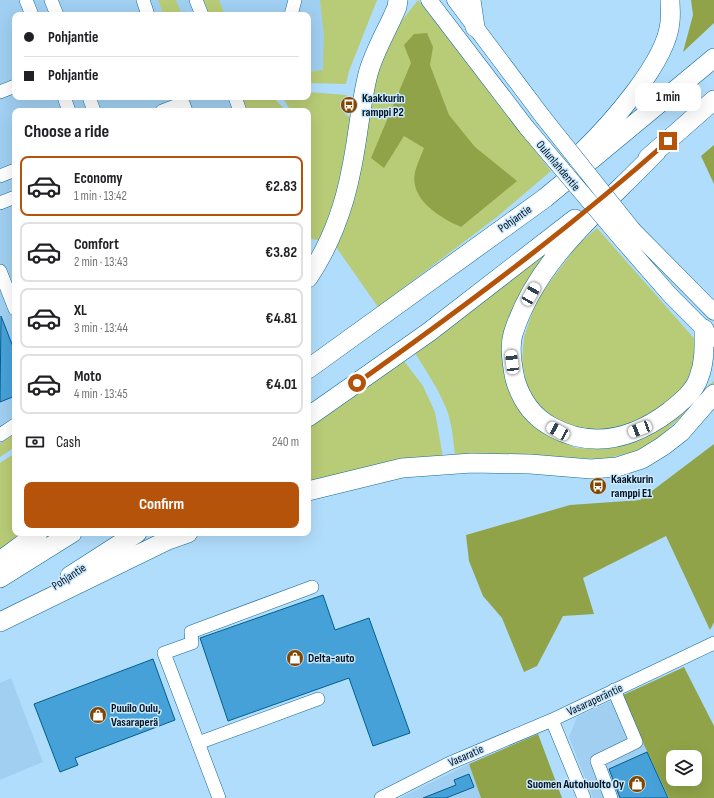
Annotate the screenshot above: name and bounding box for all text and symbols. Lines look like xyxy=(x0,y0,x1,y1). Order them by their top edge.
text: Pohjantie xyxy=(48,28,98,47)
text: Pohjantie xyxy=(48,66,98,85)
callout: 1 min xyxy=(635,83,701,111)
text: 1 min xyxy=(656,89,680,105)
place label: Kaakkurin ramppi P2 xyxy=(362,91,404,120)
bus stop icon: Kaakkurin ramppi P2 xyxy=(339,95,359,115)
text: Choose a ride xyxy=(24,121,109,142)
route end xyxy=(659,132,677,150)
street label: Oulunlahdentie xyxy=(533,138,583,194)
icon: car xyxy=(26,168,62,204)
text: Economy xyxy=(74,169,123,188)
text: €2.83 xyxy=(265,177,297,196)
text: 1 min · 13:42 xyxy=(74,188,127,204)
street label: Pohjantie xyxy=(495,202,535,236)
icon: car xyxy=(26,234,62,270)
text: Comfort xyxy=(74,235,119,254)
text: €3.82 xyxy=(265,243,297,262)
text: 2 min · 13:43 xyxy=(74,254,128,270)
car xyxy=(520,281,542,307)
icon: car xyxy=(26,300,62,336)
text: XL xyxy=(74,301,87,320)
text: €4.81 xyxy=(266,309,297,328)
text: 3 min · 13:44 xyxy=(74,320,128,336)
car xyxy=(505,349,519,375)
icon: car xyxy=(26,366,62,402)
text: Moto xyxy=(74,367,101,386)
route start xyxy=(348,374,366,392)
text: €4.01 xyxy=(266,375,297,394)
text: 4 min · 13:45 xyxy=(74,386,128,402)
car xyxy=(627,419,653,439)
car xyxy=(545,420,571,442)
icon: cash xyxy=(24,431,46,453)
text: Cash xyxy=(56,433,81,452)
text: 240 m xyxy=(272,434,299,450)
place label: Kaakkurin ramppi E1 xyxy=(611,472,653,501)
bus stop icon: Kaakkurin ramppi E1 xyxy=(588,476,608,496)
button: Confirm xyxy=(24,482,299,528)
street label: Pohjantie xyxy=(49,560,89,594)
shop icon: Delta-auto xyxy=(285,648,305,668)
place label: Delta-auto xyxy=(308,651,355,666)
street label: Vasaraperäntie xyxy=(565,680,626,719)
place label: Puuilo Oulu, Vasaraperä xyxy=(111,701,161,730)
shop icon: Puuilo Oulu, Vasaraperä xyxy=(88,705,108,725)
street label: Vasaratie xyxy=(446,742,486,770)
map controls xyxy=(666,750,702,786)
button: layers xyxy=(666,750,702,786)
shop icon: Suomen Autohuolto Oy xyxy=(627,774,647,794)
place label: Suomen Autohuolto Oy xyxy=(527,777,624,792)

